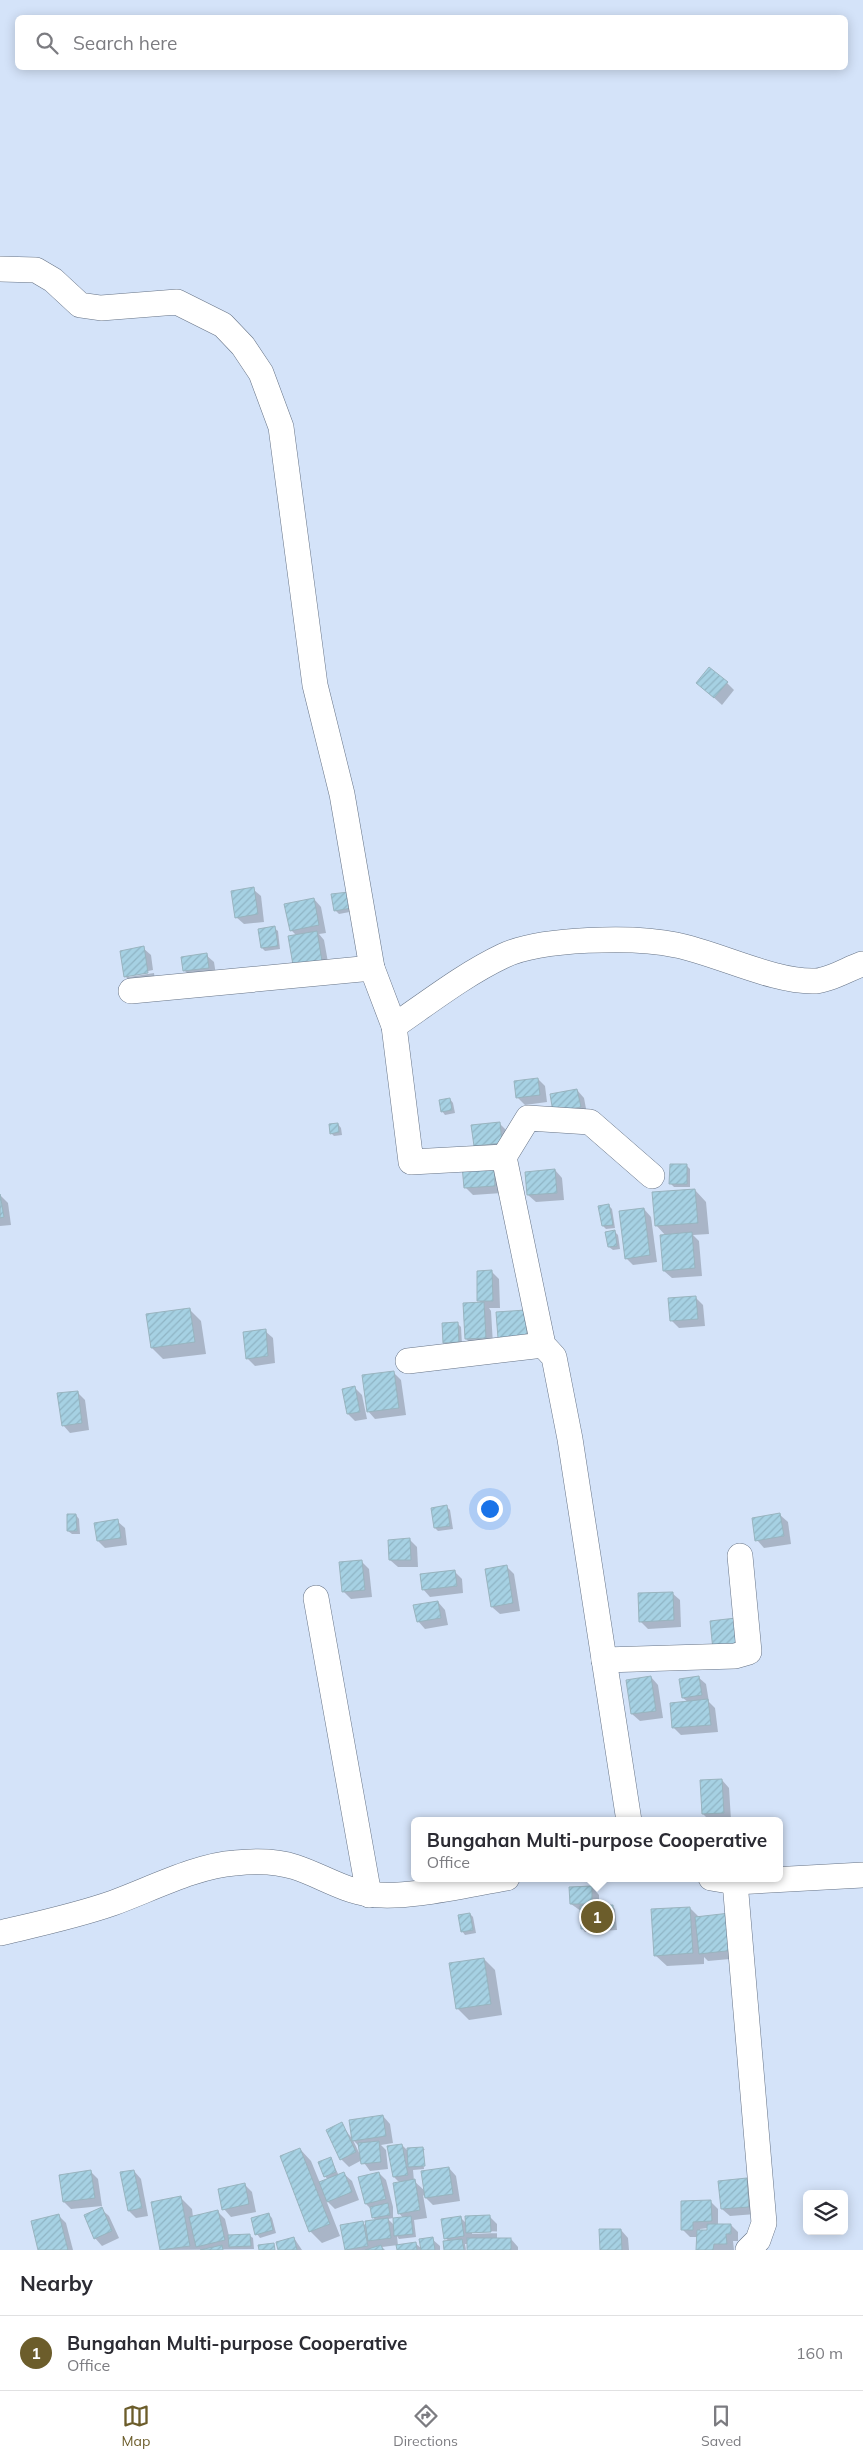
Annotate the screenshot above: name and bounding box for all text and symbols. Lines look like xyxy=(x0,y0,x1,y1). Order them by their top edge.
search box xyxy=(15,15,848,70)
icon: search xyxy=(33,29,61,57)
text: Search here xyxy=(73,31,177,55)
your location xyxy=(477,1496,503,1522)
popup xyxy=(411,1817,783,1882)
text: Bungahan Multi-purpose Cooperative xyxy=(427,1828,767,1852)
text: Office xyxy=(427,1852,470,1872)
pin: 1 xyxy=(581,1898,613,1936)
map controls xyxy=(803,2190,848,2235)
button: layers xyxy=(803,2190,848,2235)
text: Nearby xyxy=(20,2270,93,2296)
text: Bungahan Multi-purpose Cooperative xyxy=(67,2331,407,2355)
text: 1 xyxy=(31,2343,41,2363)
text: 160 m xyxy=(796,2343,843,2363)
text: Office xyxy=(67,2355,110,2375)
tab: Map xyxy=(122,2402,150,2450)
tab: Directions xyxy=(393,2402,458,2450)
tab: Saved xyxy=(701,2402,741,2450)

